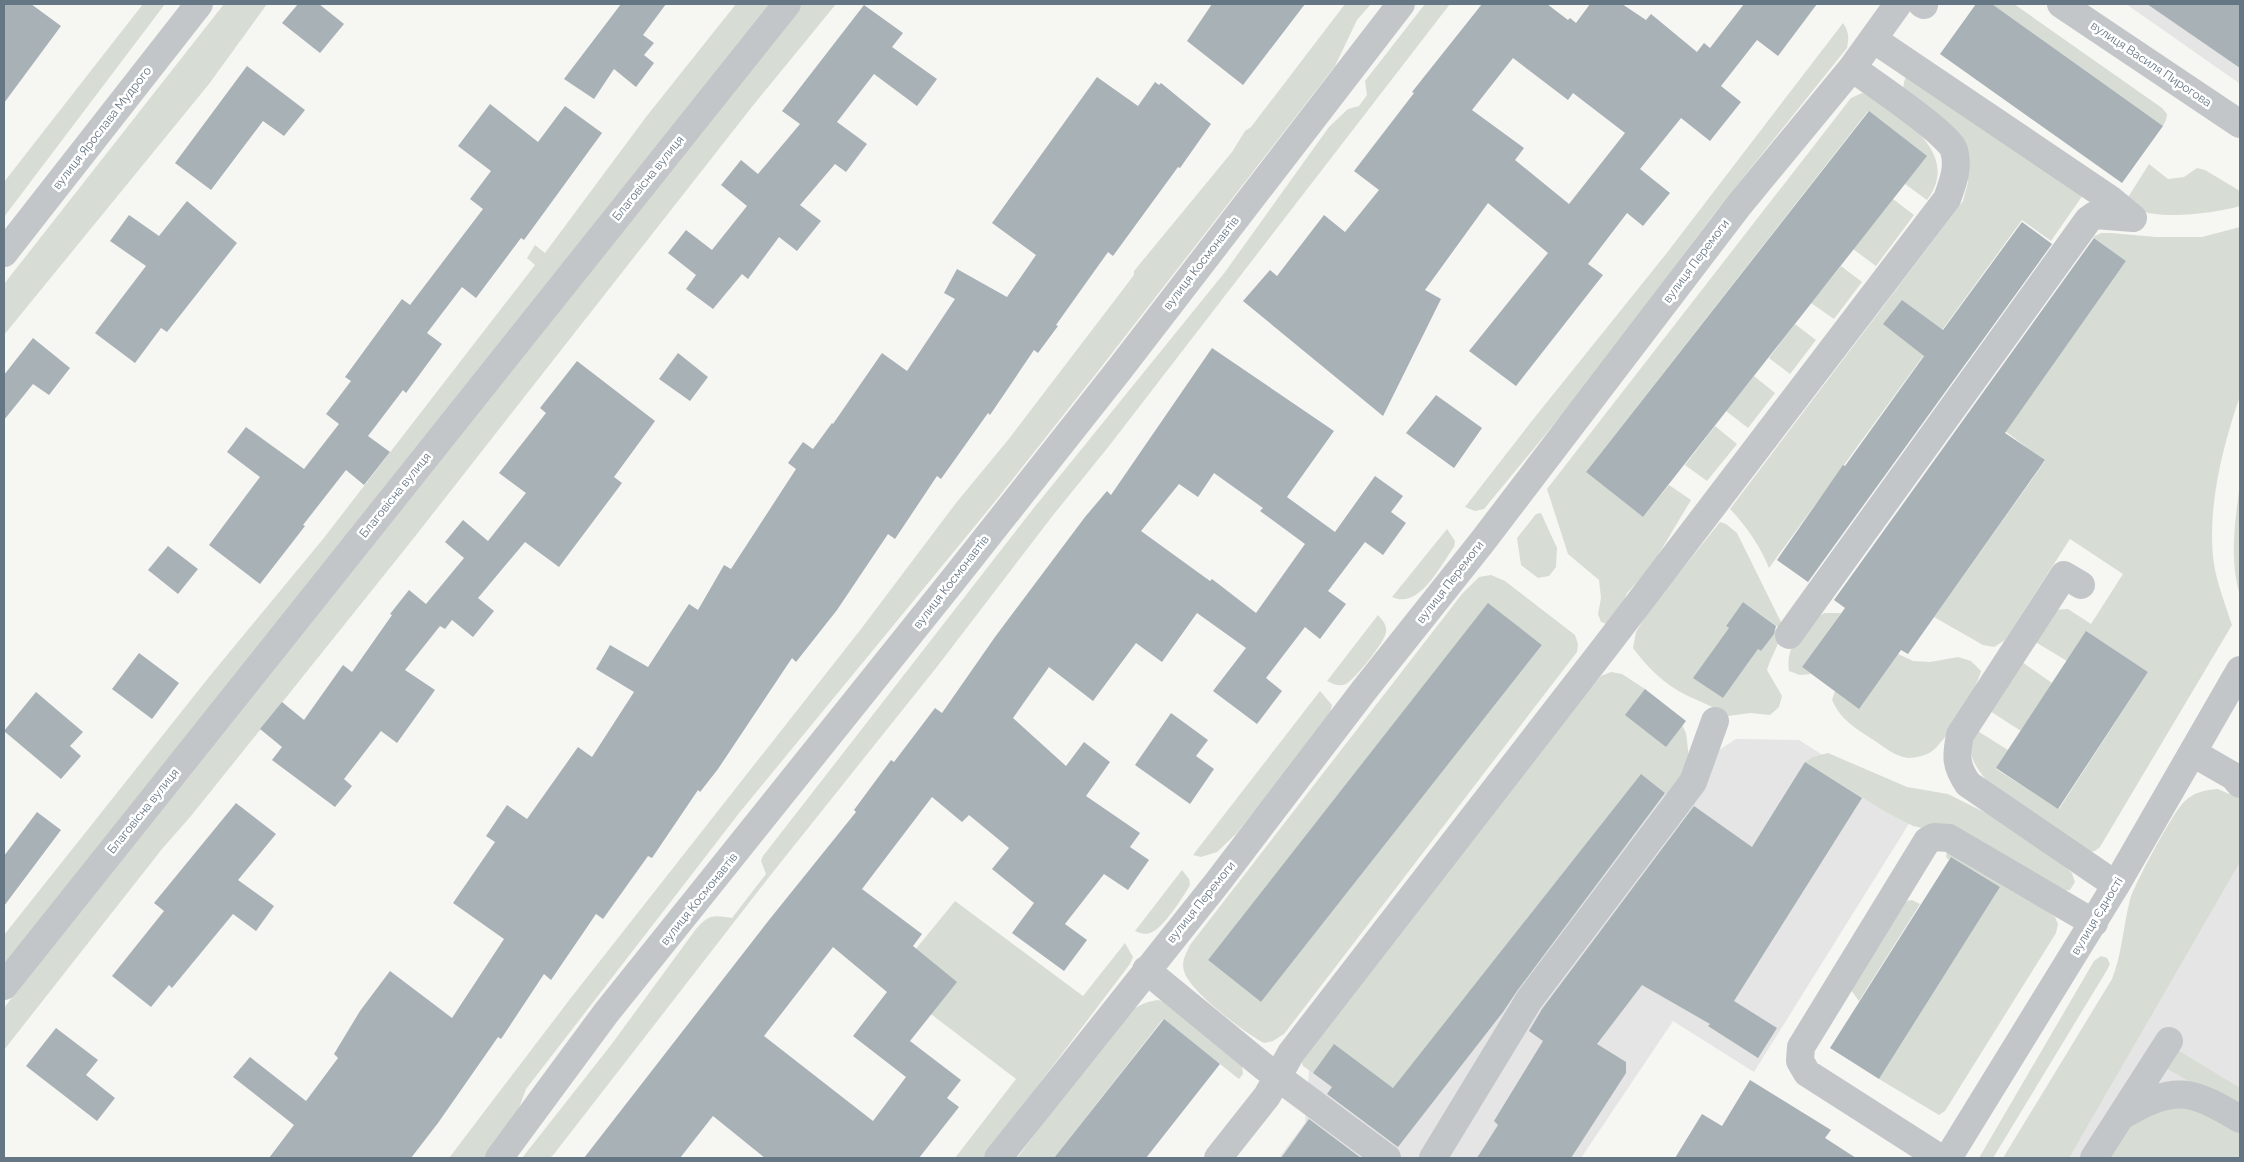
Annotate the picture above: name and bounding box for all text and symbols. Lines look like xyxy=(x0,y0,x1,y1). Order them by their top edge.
street label: вулиця Василя Пирогова xyxy=(2088,18,2214,110)
street label: вулиця Ярослава Мудрого xyxy=(50,64,154,192)
street label: Благовісна вулиця xyxy=(609,133,687,223)
street label: вулиця Космонавтів xyxy=(1160,214,1242,312)
street label: вулиця Перемоги xyxy=(1660,217,1732,305)
street label: Благовісна вулиця xyxy=(356,450,434,540)
street label: вулиця Космонавтів xyxy=(910,533,992,631)
street label: вулиця Перемоги xyxy=(1413,538,1487,626)
street label: Благовісна вулиця xyxy=(104,766,182,856)
street label: вулиця Космонавтів xyxy=(658,850,740,948)
street label: вулиця Перемоги xyxy=(1164,858,1238,946)
street label: вулиця Єдності xyxy=(2068,875,2126,957)

